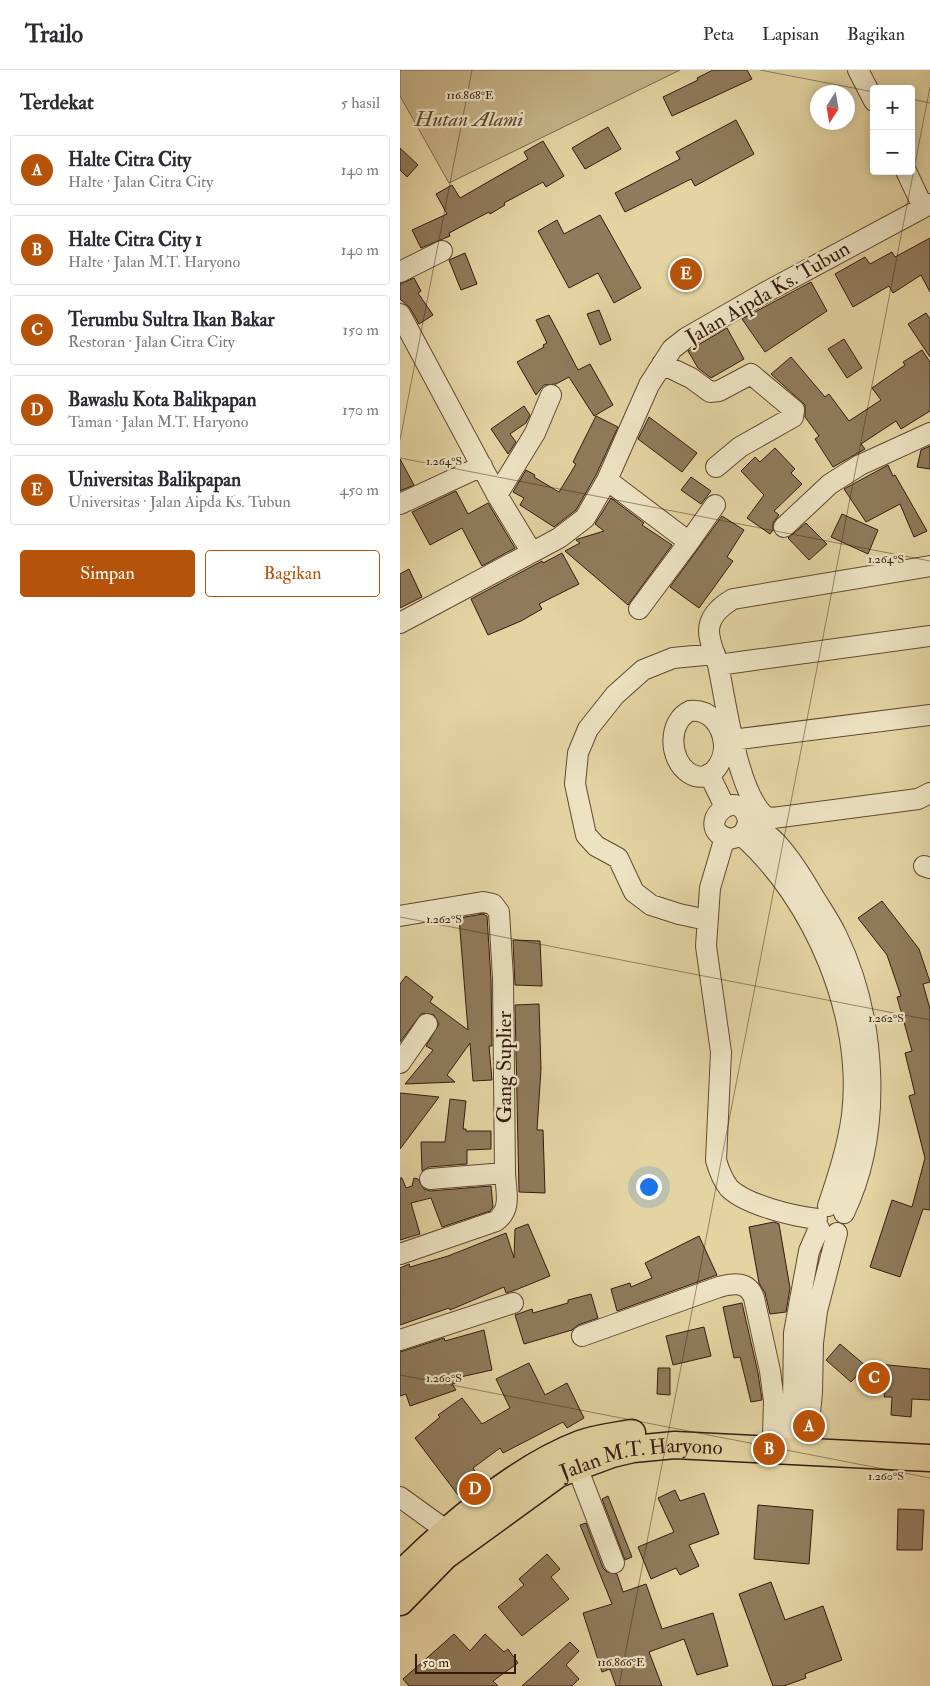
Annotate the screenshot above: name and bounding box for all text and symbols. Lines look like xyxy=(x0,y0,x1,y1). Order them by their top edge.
text: Trailo xyxy=(25,19,83,50)
text: Peta xyxy=(703,23,734,46)
text: Lapisan xyxy=(762,23,819,46)
text: Bagikan xyxy=(847,23,905,46)
north arrow xyxy=(810,85,855,130)
map controls xyxy=(870,85,915,175)
button: + xyxy=(870,85,915,130)
text: 116.868°E xyxy=(446,88,494,103)
text: Terdekat xyxy=(20,89,94,116)
text: 5 hasil xyxy=(341,93,380,113)
park label: Hutan Alami xyxy=(414,106,523,133)
button: − xyxy=(870,130,915,175)
text: Halte Citra City xyxy=(68,148,191,172)
text: A xyxy=(32,160,42,180)
text: 140 m xyxy=(341,160,379,180)
text: Halte · Jalan Citra City xyxy=(68,172,213,192)
text: Halte Citra City 1 xyxy=(68,228,202,252)
street label: Jalan Aipda Ks. Tubun xyxy=(680,235,855,352)
text: B xyxy=(32,240,42,260)
text: 140 m xyxy=(341,240,379,260)
text: Halte · Jalan M.T. Haryono xyxy=(68,252,240,272)
pin: E xyxy=(670,255,702,293)
text: Terumbu Sultra Ikan Bakar xyxy=(68,308,275,332)
text: C xyxy=(31,320,43,340)
text: 150 m xyxy=(342,320,379,340)
text: Restoran · Jalan Citra City xyxy=(68,332,235,352)
text: Bawaslu Kota Balikpapan xyxy=(68,388,256,412)
text: D xyxy=(30,400,44,420)
text: 170 m xyxy=(342,400,379,420)
text: Taman · Jalan M.T. Haryono xyxy=(68,412,248,432)
text: 1.264°S xyxy=(426,454,462,469)
text: Universitas Balikpapan xyxy=(68,468,241,492)
text: E xyxy=(31,480,43,500)
text: 450 m xyxy=(340,480,379,500)
text: Universitas · Jalan Aipda Ks. Tubun xyxy=(68,492,291,512)
button: Simpan xyxy=(20,550,195,597)
button: Bagikan xyxy=(205,550,380,597)
text: 1.264°S xyxy=(868,552,904,567)
text: 1.262°S xyxy=(426,912,462,927)
street label: Gang Suplier xyxy=(491,1011,518,1123)
text: 1.262°S xyxy=(868,1011,904,1026)
your location xyxy=(636,1174,662,1200)
pin: C xyxy=(858,1359,890,1397)
text: 1.260°S xyxy=(426,1371,462,1386)
pin: A xyxy=(793,1407,825,1445)
pin: B xyxy=(753,1430,785,1468)
street label: Jalan M.T. Haryono xyxy=(555,1432,723,1486)
text: 1.260°S xyxy=(868,1469,904,1484)
pin: D xyxy=(459,1470,491,1508)
scale bar xyxy=(415,1651,516,1674)
text: 50 m xyxy=(422,1654,449,1671)
text: 116.866°E xyxy=(597,1655,645,1670)

